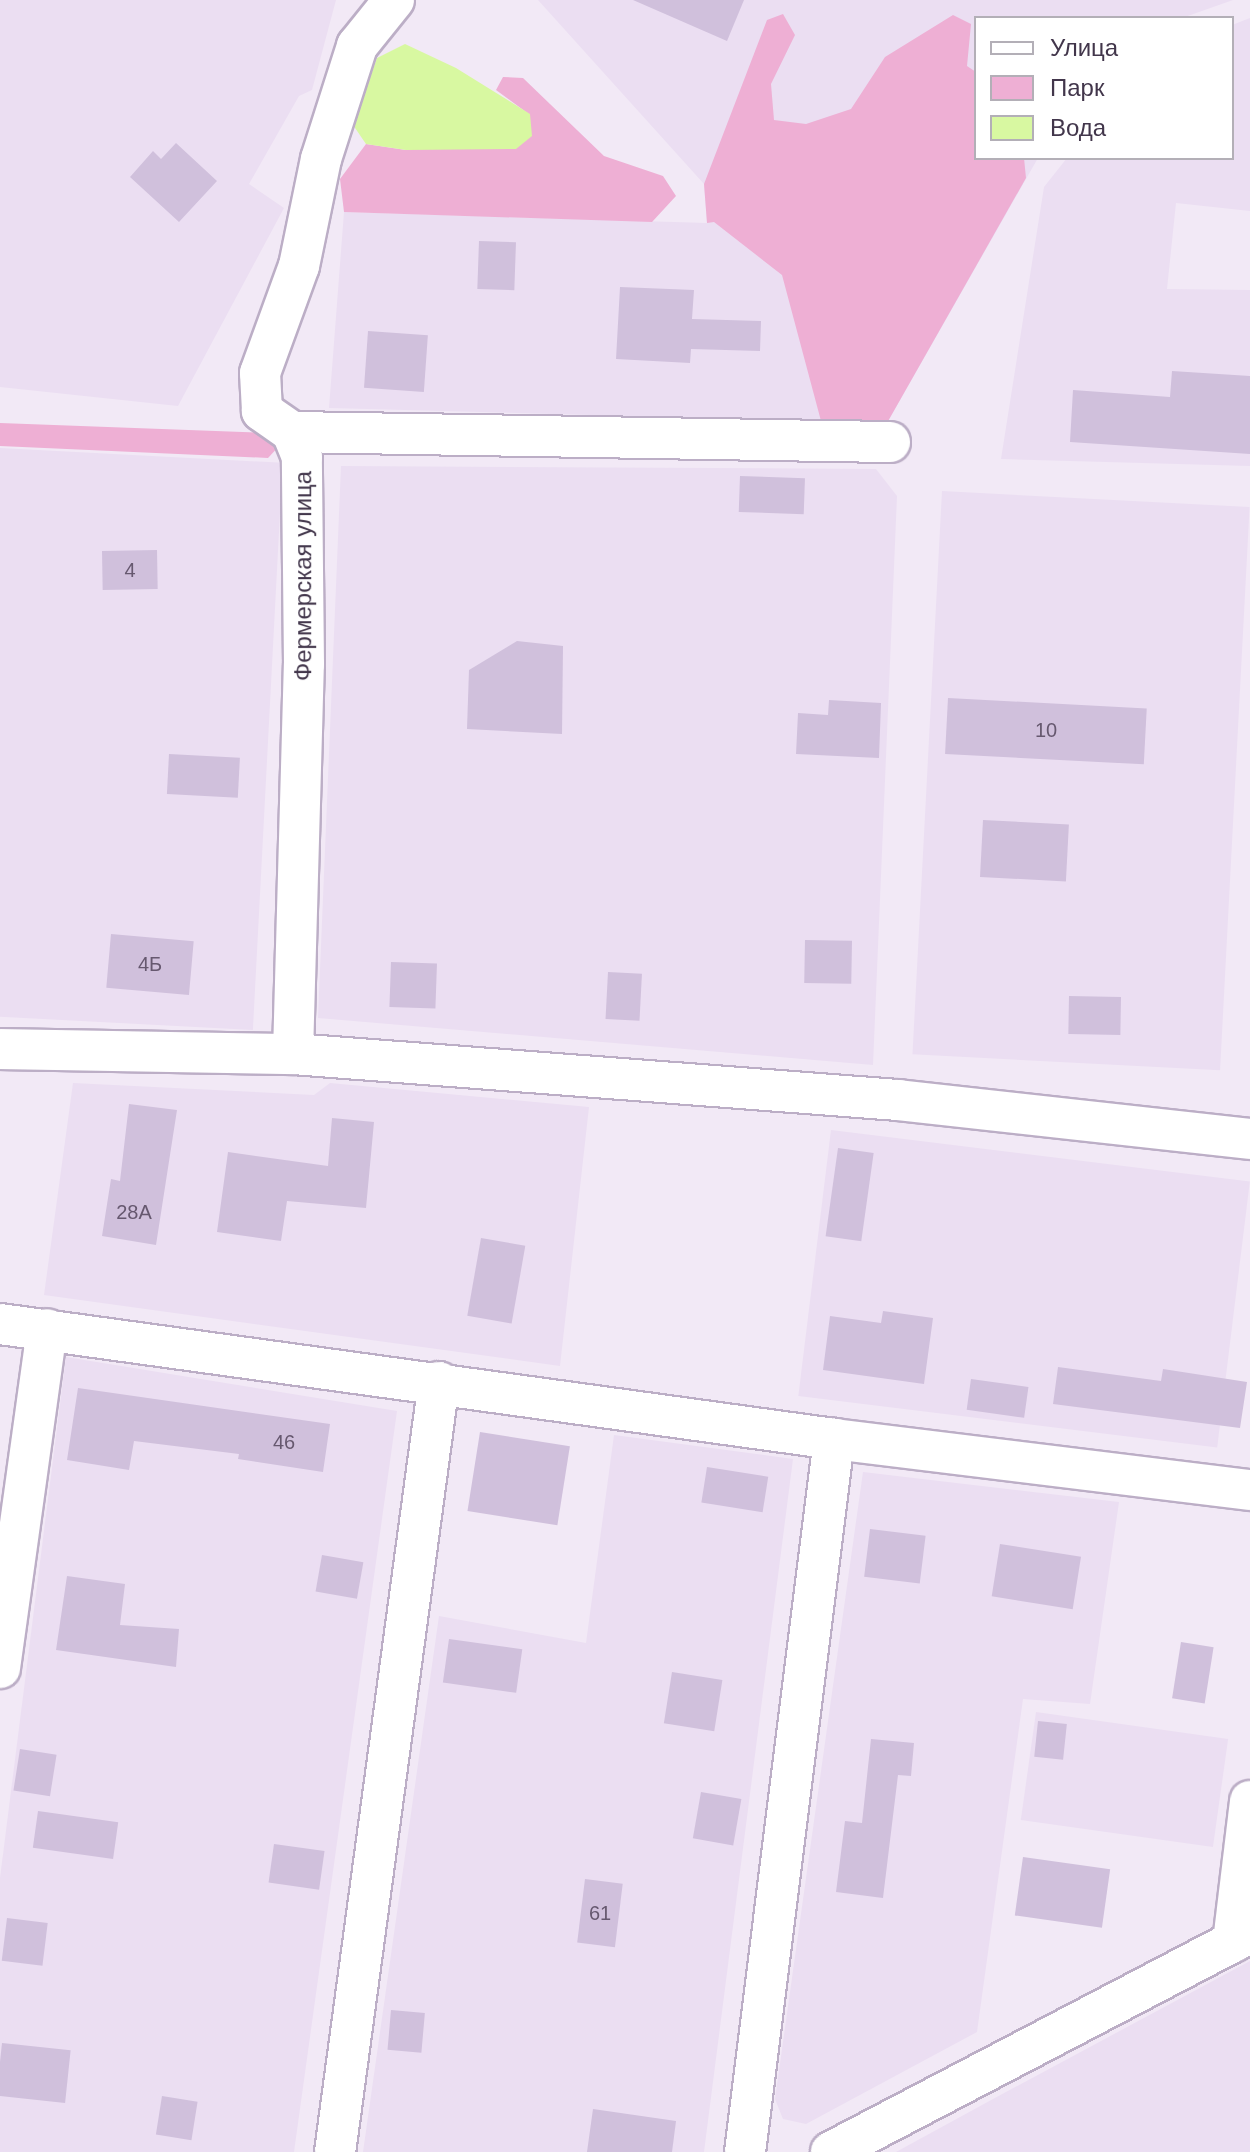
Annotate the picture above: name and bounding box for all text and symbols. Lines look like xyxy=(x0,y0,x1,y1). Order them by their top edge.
legend xyxy=(974,16,1234,160)
text: Улица xyxy=(1050,34,1118,61)
text: Парк xyxy=(1050,74,1104,101)
text: Вода xyxy=(1050,114,1106,141)
street label: Фермерская улица xyxy=(289,471,317,681)
house number: 4 xyxy=(124,558,136,582)
house number: 10 xyxy=(1035,718,1057,742)
house number: 4Б xyxy=(138,952,162,976)
house number: 28А xyxy=(116,1200,152,1224)
house number: 46 xyxy=(273,1430,295,1454)
house number: 61 xyxy=(589,1901,611,1925)

